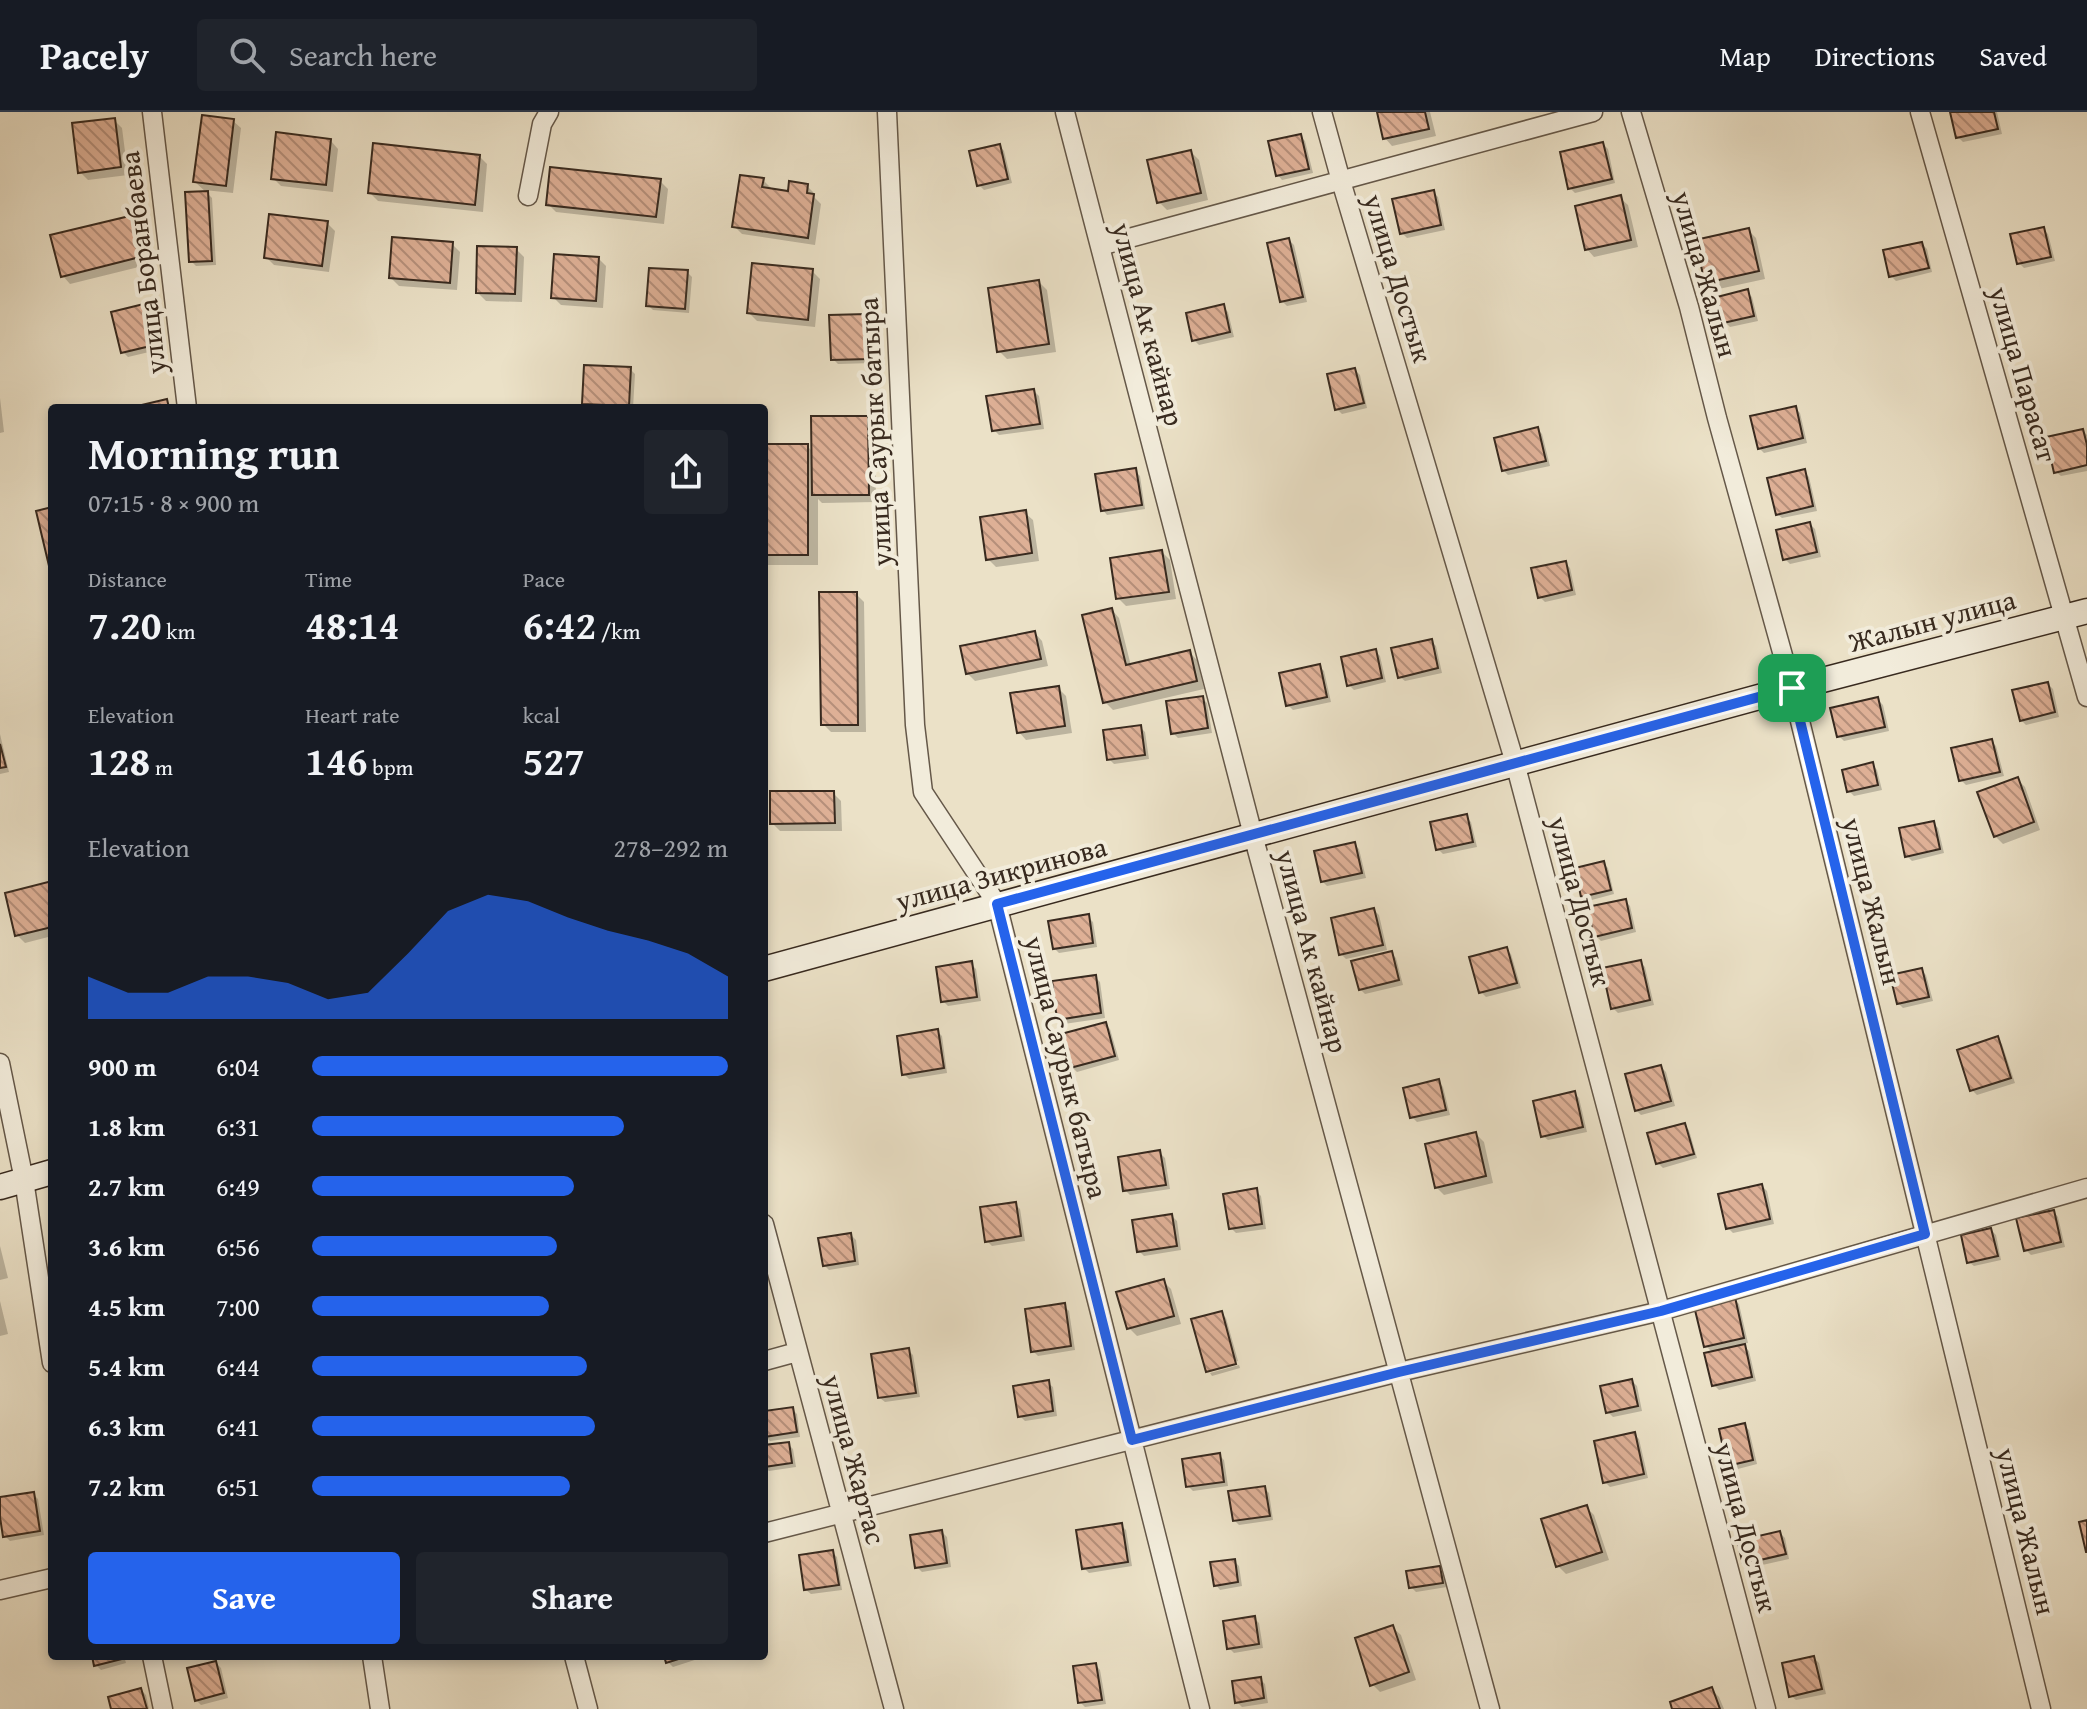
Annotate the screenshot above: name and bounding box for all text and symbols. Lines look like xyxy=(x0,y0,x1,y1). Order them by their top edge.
search box xyxy=(197,19,757,91)
text: Pacely xyxy=(40,27,149,83)
icon: search xyxy=(225,33,269,77)
text: Search here xyxy=(289,33,437,77)
text: Map xyxy=(1719,35,1771,76)
text: Directions xyxy=(1815,35,1935,76)
text: Saved xyxy=(1979,35,2047,76)
street label: улица Боранбаева xyxy=(108,148,176,378)
street label: улица Жалын xyxy=(1662,185,1749,362)
street label: улица Достык xyxy=(1354,188,1444,368)
street label: улица Ак кайнар xyxy=(1102,217,1196,430)
street label: улица Парасат xyxy=(1979,280,2069,467)
street label: улица Саурык батыра xyxy=(846,296,902,569)
text: Morning run xyxy=(88,421,339,485)
button: share xyxy=(644,430,728,514)
text: 07:15 · 8 × 900 m xyxy=(88,483,259,522)
text: Distance xyxy=(88,563,167,595)
text: Time xyxy=(305,563,352,595)
text: Pace xyxy=(523,563,565,595)
street label: Жалын улица xyxy=(1843,578,2021,662)
text: 7.20 xyxy=(88,595,161,654)
text: 48:14 xyxy=(305,595,400,654)
text: 6:42 xyxy=(523,595,596,654)
text: km xyxy=(161,615,195,647)
text: /km xyxy=(596,615,641,647)
pin xyxy=(1758,654,1826,722)
icon: arrive xyxy=(1770,666,1814,710)
text: Elevation xyxy=(88,699,174,731)
text: Heart rate xyxy=(305,699,400,731)
text: kcal xyxy=(523,699,560,731)
text: 128 xyxy=(88,731,150,790)
text: 146 xyxy=(305,731,368,790)
text: 527 xyxy=(523,731,585,790)
text: m xyxy=(150,751,173,783)
text: bpm xyxy=(368,751,414,783)
street label: улица Достык xyxy=(1538,811,1623,991)
street label: улица Жалын xyxy=(1832,812,1914,989)
street label: улица Зикринова xyxy=(890,825,1112,921)
text: Elevation xyxy=(88,828,190,867)
text: 278–292 m xyxy=(614,828,728,867)
street label: улица Ак кайнар xyxy=(1266,844,1360,1057)
street label: улица Саурык батыра xyxy=(1014,930,1120,1203)
text: 900 m xyxy=(88,1047,156,1086)
text: 6:04 xyxy=(216,1047,260,1086)
text: 1.8 km xyxy=(88,1107,165,1146)
text: 6:31 xyxy=(216,1107,260,1146)
text: 2.7 km xyxy=(88,1167,165,1206)
text: 6:49 xyxy=(216,1167,260,1206)
text: 3.6 km xyxy=(88,1227,165,1266)
text: 6:56 xyxy=(216,1227,260,1266)
text: 4.5 km xyxy=(88,1287,165,1326)
text: 7:00 xyxy=(216,1287,260,1326)
text: 5.4 km xyxy=(88,1347,165,1386)
text: 6:44 xyxy=(216,1347,260,1386)
street label: улица Жартас xyxy=(812,1369,897,1548)
text: 6.3 km xyxy=(88,1407,165,1446)
text: 6:41 xyxy=(216,1407,260,1446)
street label: улица Достык xyxy=(1704,1437,1789,1617)
street label: улица Жалын xyxy=(1986,1442,2068,1619)
text: 7.2 km xyxy=(88,1467,165,1506)
text: 6:51 xyxy=(216,1467,260,1506)
button: Save xyxy=(88,1552,400,1644)
button: Share xyxy=(416,1552,728,1644)

